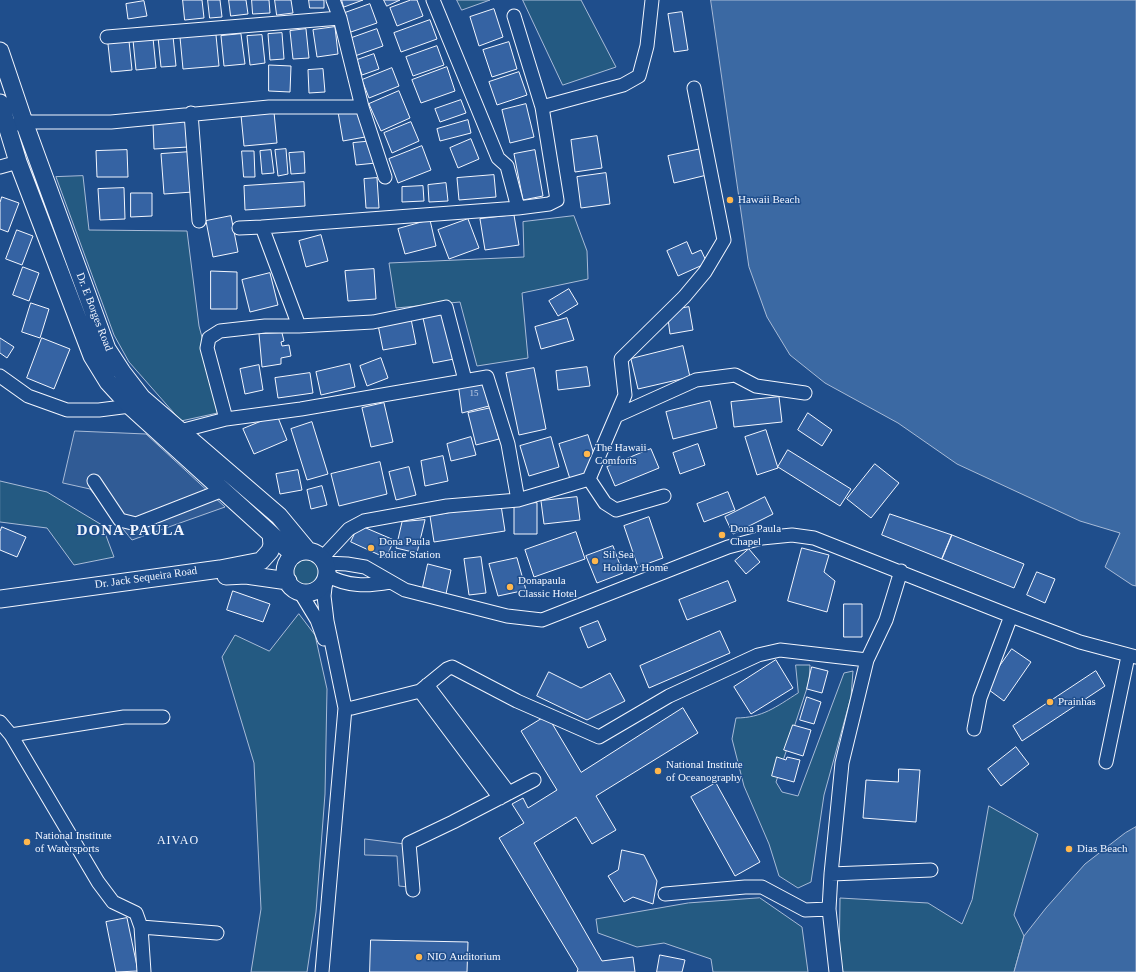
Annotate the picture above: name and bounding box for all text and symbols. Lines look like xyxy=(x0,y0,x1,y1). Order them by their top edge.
place label: Hawaii Beach xyxy=(738,193,800,207)
marker: Hawaii Beach xyxy=(725,195,735,205)
street label: Dr. E Borges Road xyxy=(73,271,115,353)
house number: 15 xyxy=(470,389,478,399)
place label: The Hawaii Comforts xyxy=(595,441,647,467)
marker: The Hawaii Comforts xyxy=(582,449,592,459)
district label: DONA PAULA xyxy=(77,522,185,540)
place label: Dona Paula Chapel xyxy=(730,522,781,548)
marker: Dona Paula Chapel xyxy=(717,530,727,540)
place label: Dona Paula Police Station xyxy=(379,535,440,561)
marker: Dona Paula Police Station xyxy=(366,543,376,553)
place label: Sil Sea Holiday Home xyxy=(603,548,668,574)
marker: Sil Sea Holiday Home xyxy=(590,556,600,566)
street label: Dr. Jack Sequeira Road xyxy=(94,564,198,592)
place label: Donapaula Classic Hotel xyxy=(518,574,577,600)
marker: Donapaula Classic Hotel xyxy=(505,582,515,592)
place label: Prainhas xyxy=(1058,695,1096,709)
marker: Prainhas xyxy=(1045,697,1055,707)
place label: National Institute of Oceanography xyxy=(666,758,743,784)
marker: National Institute of Oceanography xyxy=(653,766,663,776)
place label: National Institute of Watersports xyxy=(35,829,112,855)
district label: AIVAO xyxy=(157,834,199,848)
marker: National Institute of Watersports xyxy=(22,837,32,847)
place label: Dias Beach xyxy=(1077,842,1127,856)
marker: Dias Beach xyxy=(1064,844,1074,854)
place label: NIO Auditorium xyxy=(427,950,501,964)
marker: NIO Auditorium xyxy=(414,952,424,962)

